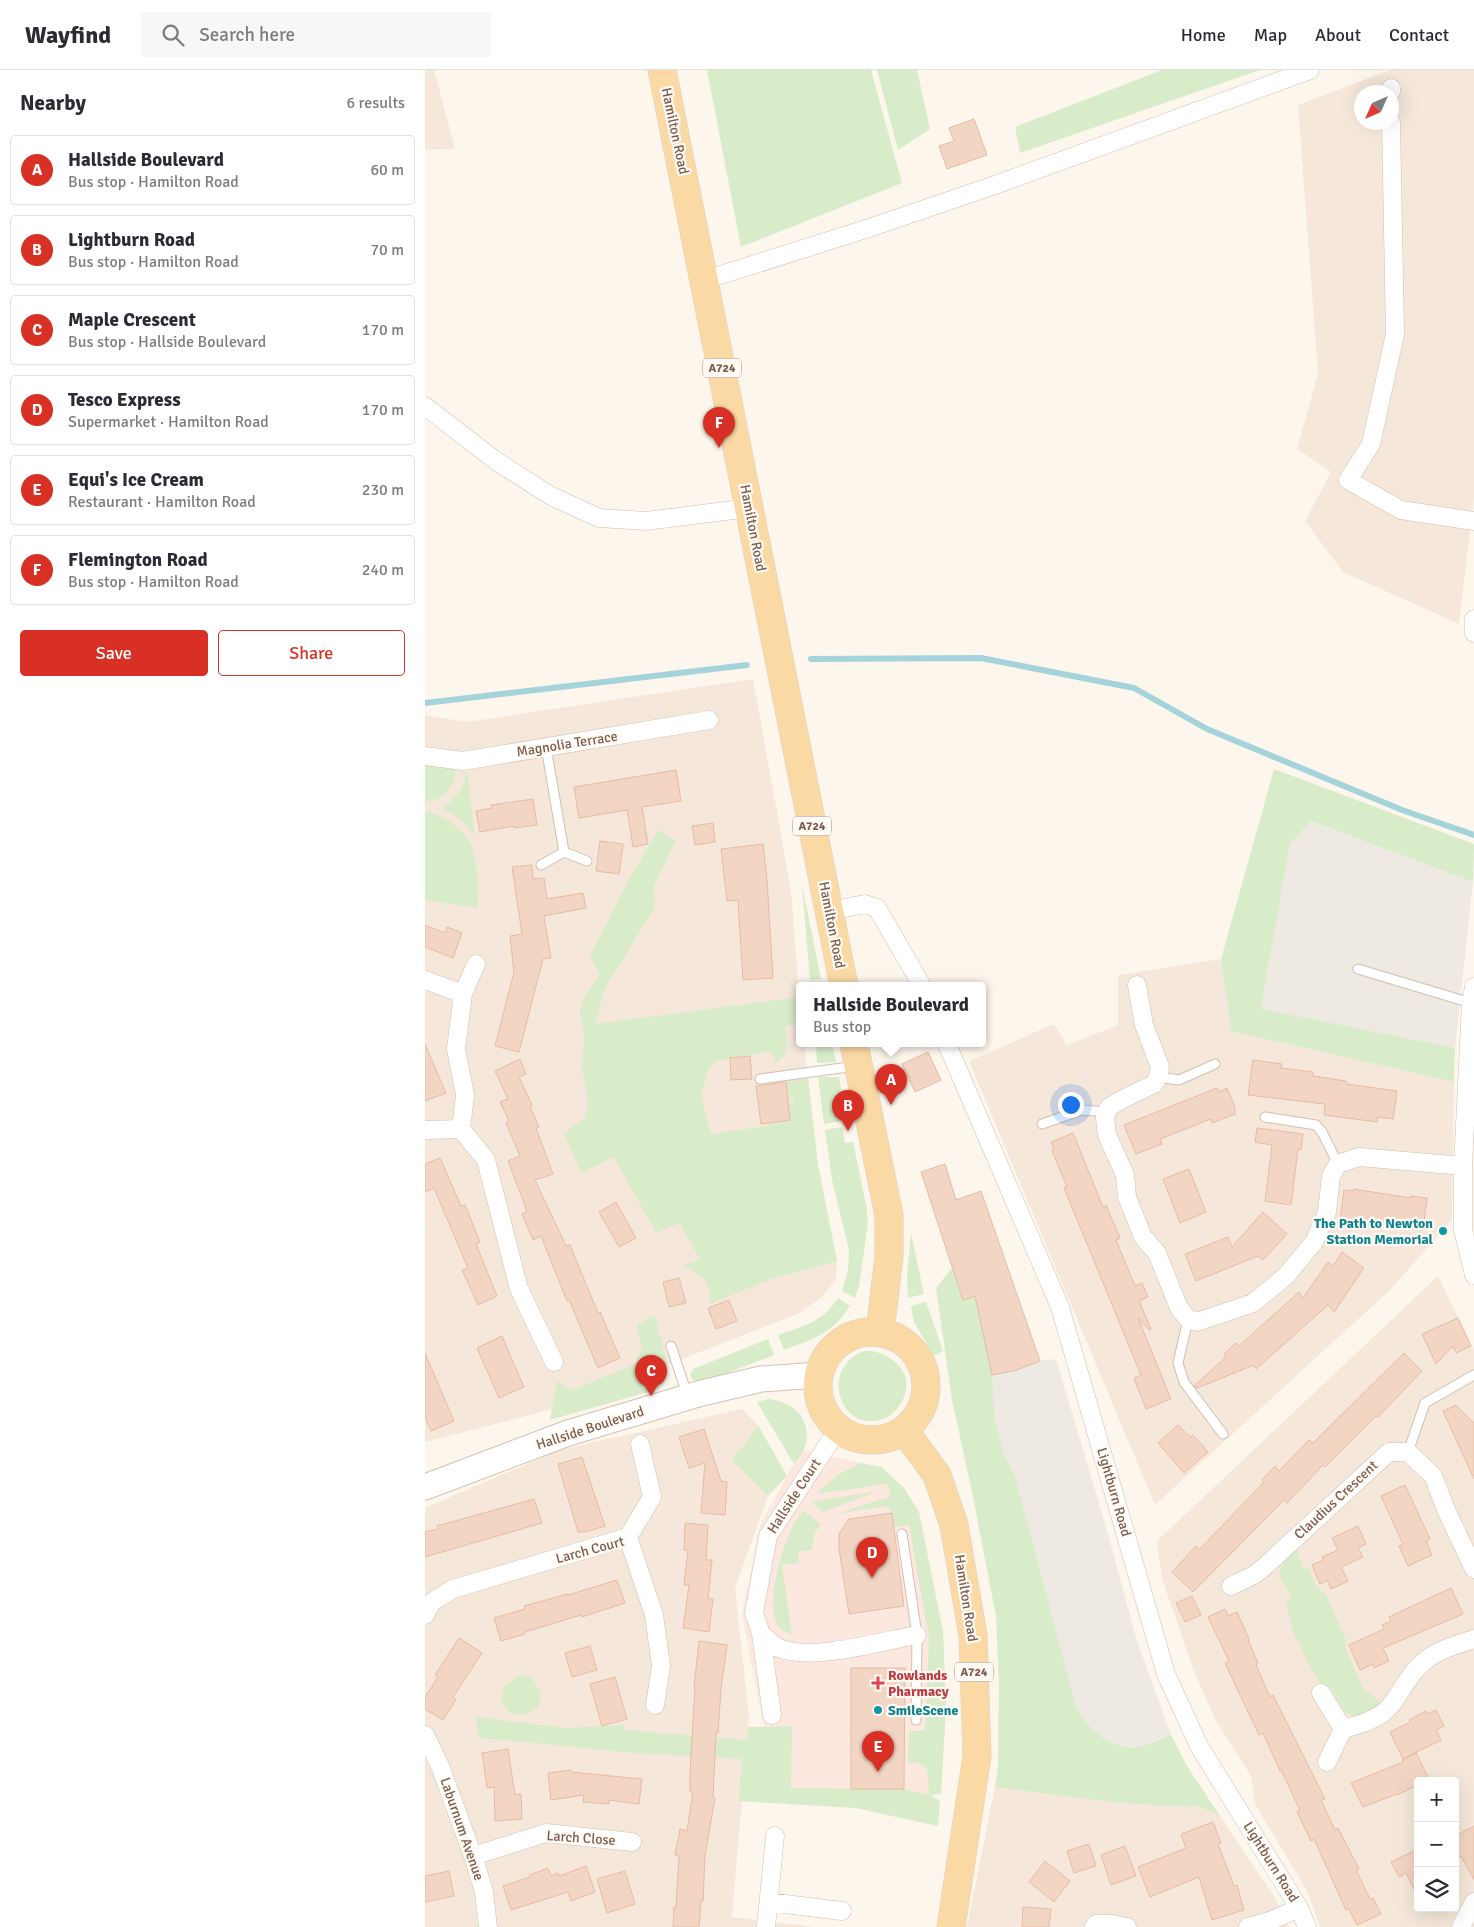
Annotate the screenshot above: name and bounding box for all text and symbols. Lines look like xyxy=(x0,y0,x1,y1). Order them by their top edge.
search box xyxy=(141,12,491,57)
text: Wayfind xyxy=(25,20,111,50)
icon: search xyxy=(159,21,187,49)
text: Search here xyxy=(199,23,295,47)
text: Home xyxy=(1181,24,1226,46)
text: Map xyxy=(1254,24,1287,46)
text: About xyxy=(1315,24,1361,46)
text: Contact xyxy=(1389,24,1449,46)
north arrow xyxy=(1354,85,1399,130)
street label: Hamilton Road xyxy=(658,86,692,176)
text: Nearby xyxy=(20,90,86,116)
text: 6 results xyxy=(346,93,405,113)
text: Hallside Boulevard xyxy=(68,148,224,172)
text: A xyxy=(32,160,42,180)
text: 60 m xyxy=(370,160,404,180)
text: Bus stop · Hamilton Road xyxy=(68,172,239,192)
text: Lightburn Road xyxy=(68,228,195,252)
text: B xyxy=(32,240,42,260)
text: 70 m xyxy=(370,240,404,260)
text: Bus stop · Hamilton Road xyxy=(68,252,239,272)
text: Maple Crescent xyxy=(68,308,196,332)
text: C xyxy=(32,320,42,340)
text: 170 m xyxy=(362,320,404,340)
text: Bus stop · Hallside Boulevard xyxy=(68,332,266,352)
road number: A724 xyxy=(703,358,741,378)
text: Tesco Express xyxy=(68,388,181,412)
text: D xyxy=(32,400,42,420)
text: 170 m xyxy=(362,400,404,420)
pin: F xyxy=(703,407,735,448)
text: Supermarket · Hamilton Road xyxy=(68,412,269,432)
text: Equi's Ice Cream xyxy=(68,468,204,492)
text: E xyxy=(32,480,42,500)
text: 230 m xyxy=(362,480,404,500)
street label: Hamilton Road xyxy=(736,483,770,573)
text: Restaurant · Hamilton Road xyxy=(68,492,256,512)
text: Flemington Road xyxy=(68,548,208,572)
text: F xyxy=(33,560,41,580)
text: 240 m xyxy=(362,560,404,580)
text: Bus stop · Hamilton Road xyxy=(68,572,239,592)
button: Save xyxy=(20,630,208,676)
button: Share xyxy=(218,630,405,676)
street label: Magnolia Terrace xyxy=(515,728,619,760)
road number: A724 xyxy=(793,816,831,836)
street label: Hamilton Road xyxy=(815,880,849,970)
popup xyxy=(796,982,986,1047)
text: Hallside Boulevard xyxy=(813,993,969,1017)
text: Bus stop xyxy=(813,1017,871,1037)
pin: A xyxy=(875,1064,907,1105)
pin: B xyxy=(832,1090,864,1131)
your location xyxy=(1058,1092,1084,1118)
place label: The Path to Newton Station Memorial xyxy=(1314,1215,1434,1248)
marker: The Path to Newton Station Memorial xyxy=(1437,1225,1449,1237)
pin: C xyxy=(635,1355,667,1396)
street label: Hallside Boulevard xyxy=(534,1403,646,1453)
street label: Lightburn Road xyxy=(1093,1446,1135,1538)
street label: Hallside Court xyxy=(764,1455,825,1537)
street label: Claudius Crescent xyxy=(1291,1457,1381,1543)
street label: Larch Court xyxy=(554,1533,626,1567)
pin: D xyxy=(856,1537,888,1578)
street label: Hamilton Road xyxy=(951,1553,981,1643)
road number: A724 xyxy=(955,1662,993,1681)
place label: Rowlands Pharmacy xyxy=(888,1667,949,1700)
marker: Rowlands Pharmacy xyxy=(872,1677,884,1689)
place label: SmileScene xyxy=(888,1702,958,1719)
marker: SmileScene xyxy=(872,1704,884,1716)
pin: E xyxy=(862,1731,894,1772)
street label: Laburnum Avenue xyxy=(436,1775,488,1883)
map controls xyxy=(1414,1777,1459,1912)
button: + xyxy=(1414,1777,1459,1822)
street label: Lightburn Road xyxy=(1240,1819,1302,1905)
button: − xyxy=(1414,1822,1459,1867)
street label: Larch Close xyxy=(546,1827,616,1849)
button: layers xyxy=(1414,1867,1459,1912)

